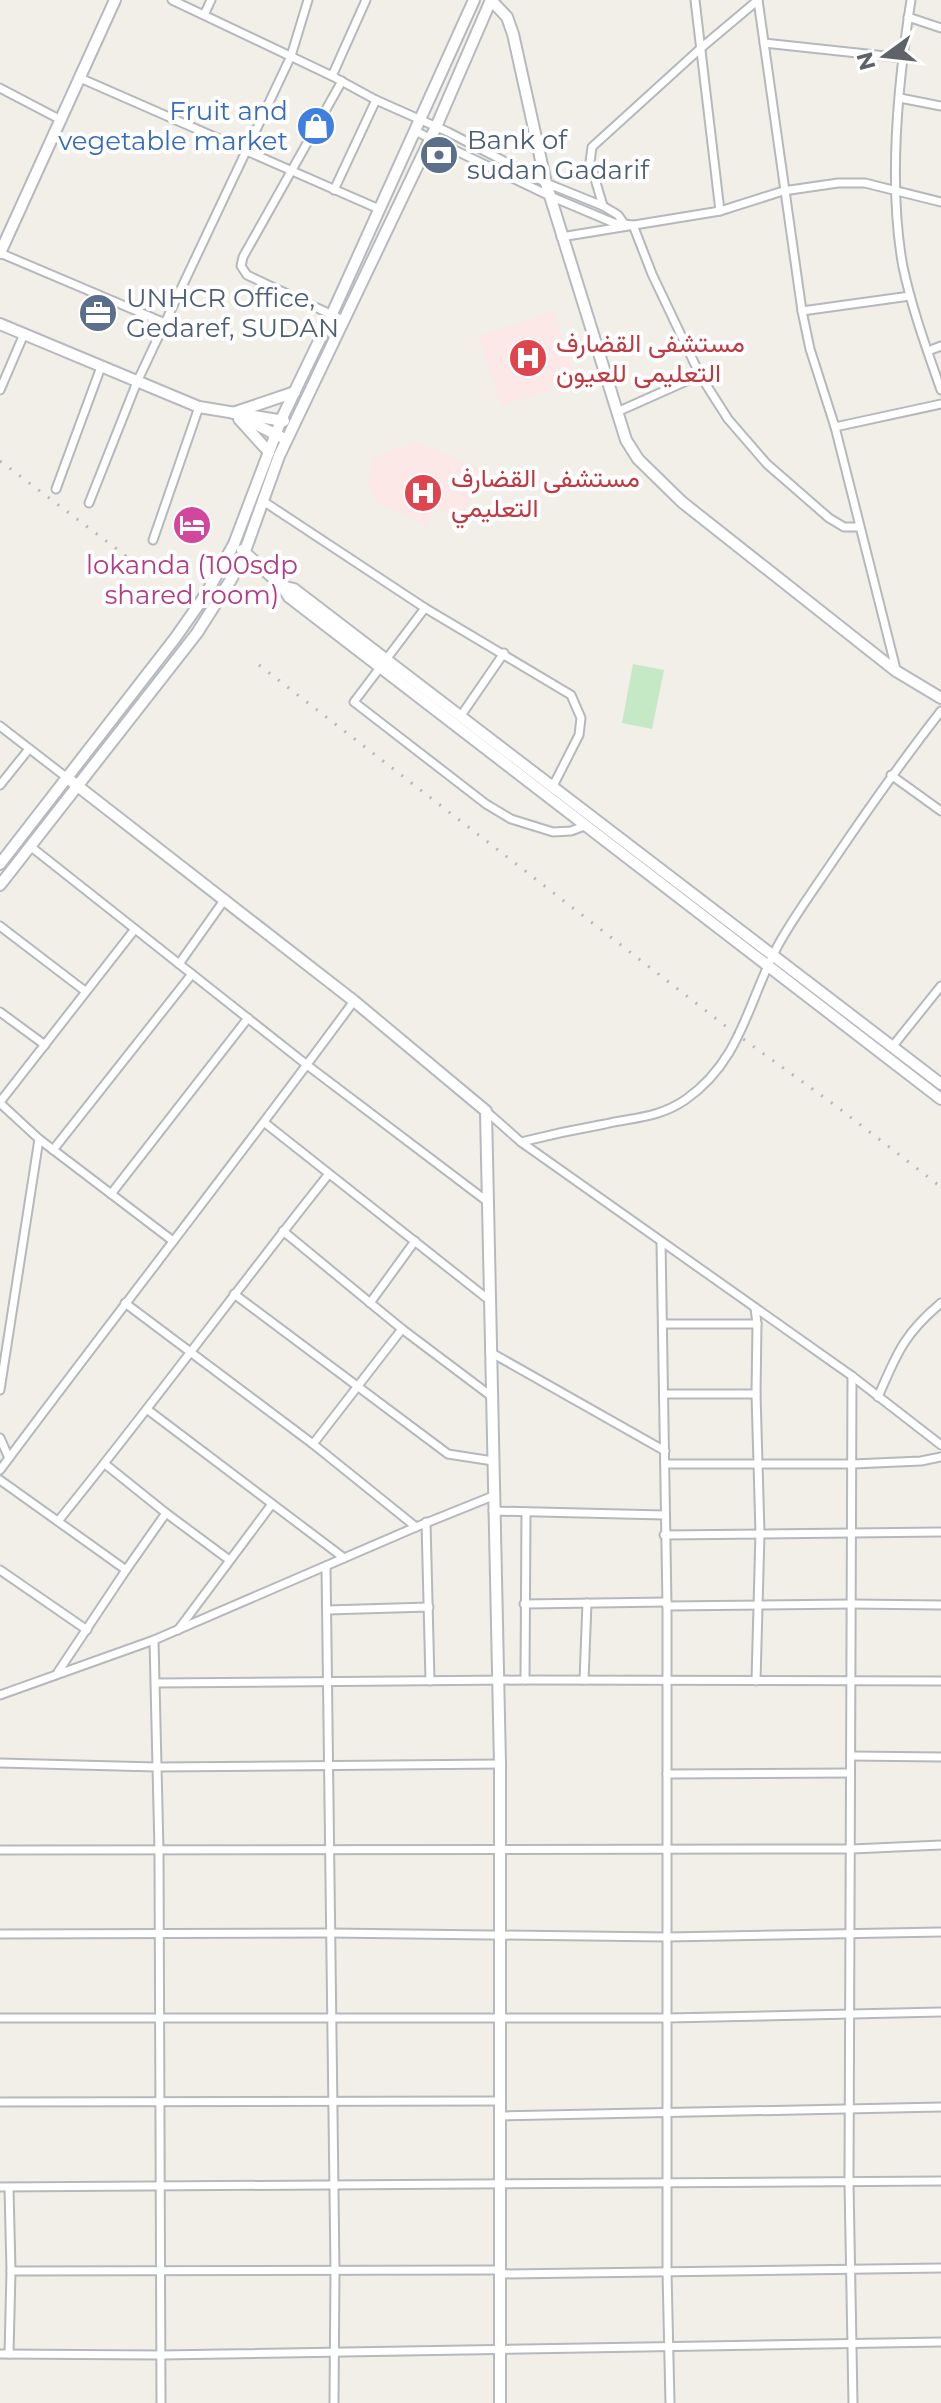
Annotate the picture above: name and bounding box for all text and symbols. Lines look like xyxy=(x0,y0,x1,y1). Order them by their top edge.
north arrow xyxy=(845,16,925,96)
text: N xyxy=(851,49,882,73)
place label: Fruit and vegetable market xyxy=(58,95,288,157)
shop icon: Fruit and vegetable market xyxy=(295,105,337,147)
place label: Bank of sudan Gadarif xyxy=(467,124,650,186)
bank icon: Bank of sudan Gadarif xyxy=(418,134,460,176)
place label: UNHCR Office, Gedaref, SUDAN xyxy=(126,282,339,344)
office icon: UNHCR Office, Gedaref, SUDAN xyxy=(77,292,119,334)
place label: مستشفى القضارف التعليمى للعيون xyxy=(556,327,745,389)
hospital icon: مستشفى القضارف التعليمى للعيون xyxy=(507,337,549,379)
place label: مستشفى القضارف التعليمي xyxy=(451,462,640,529)
hospital icon: مستشفى القضارف التعليمي xyxy=(402,472,444,514)
hotel icon: lokanda (100sdp shared room) xyxy=(171,504,213,546)
place label: lokanda (100sdp shared room) xyxy=(86,549,298,611)

